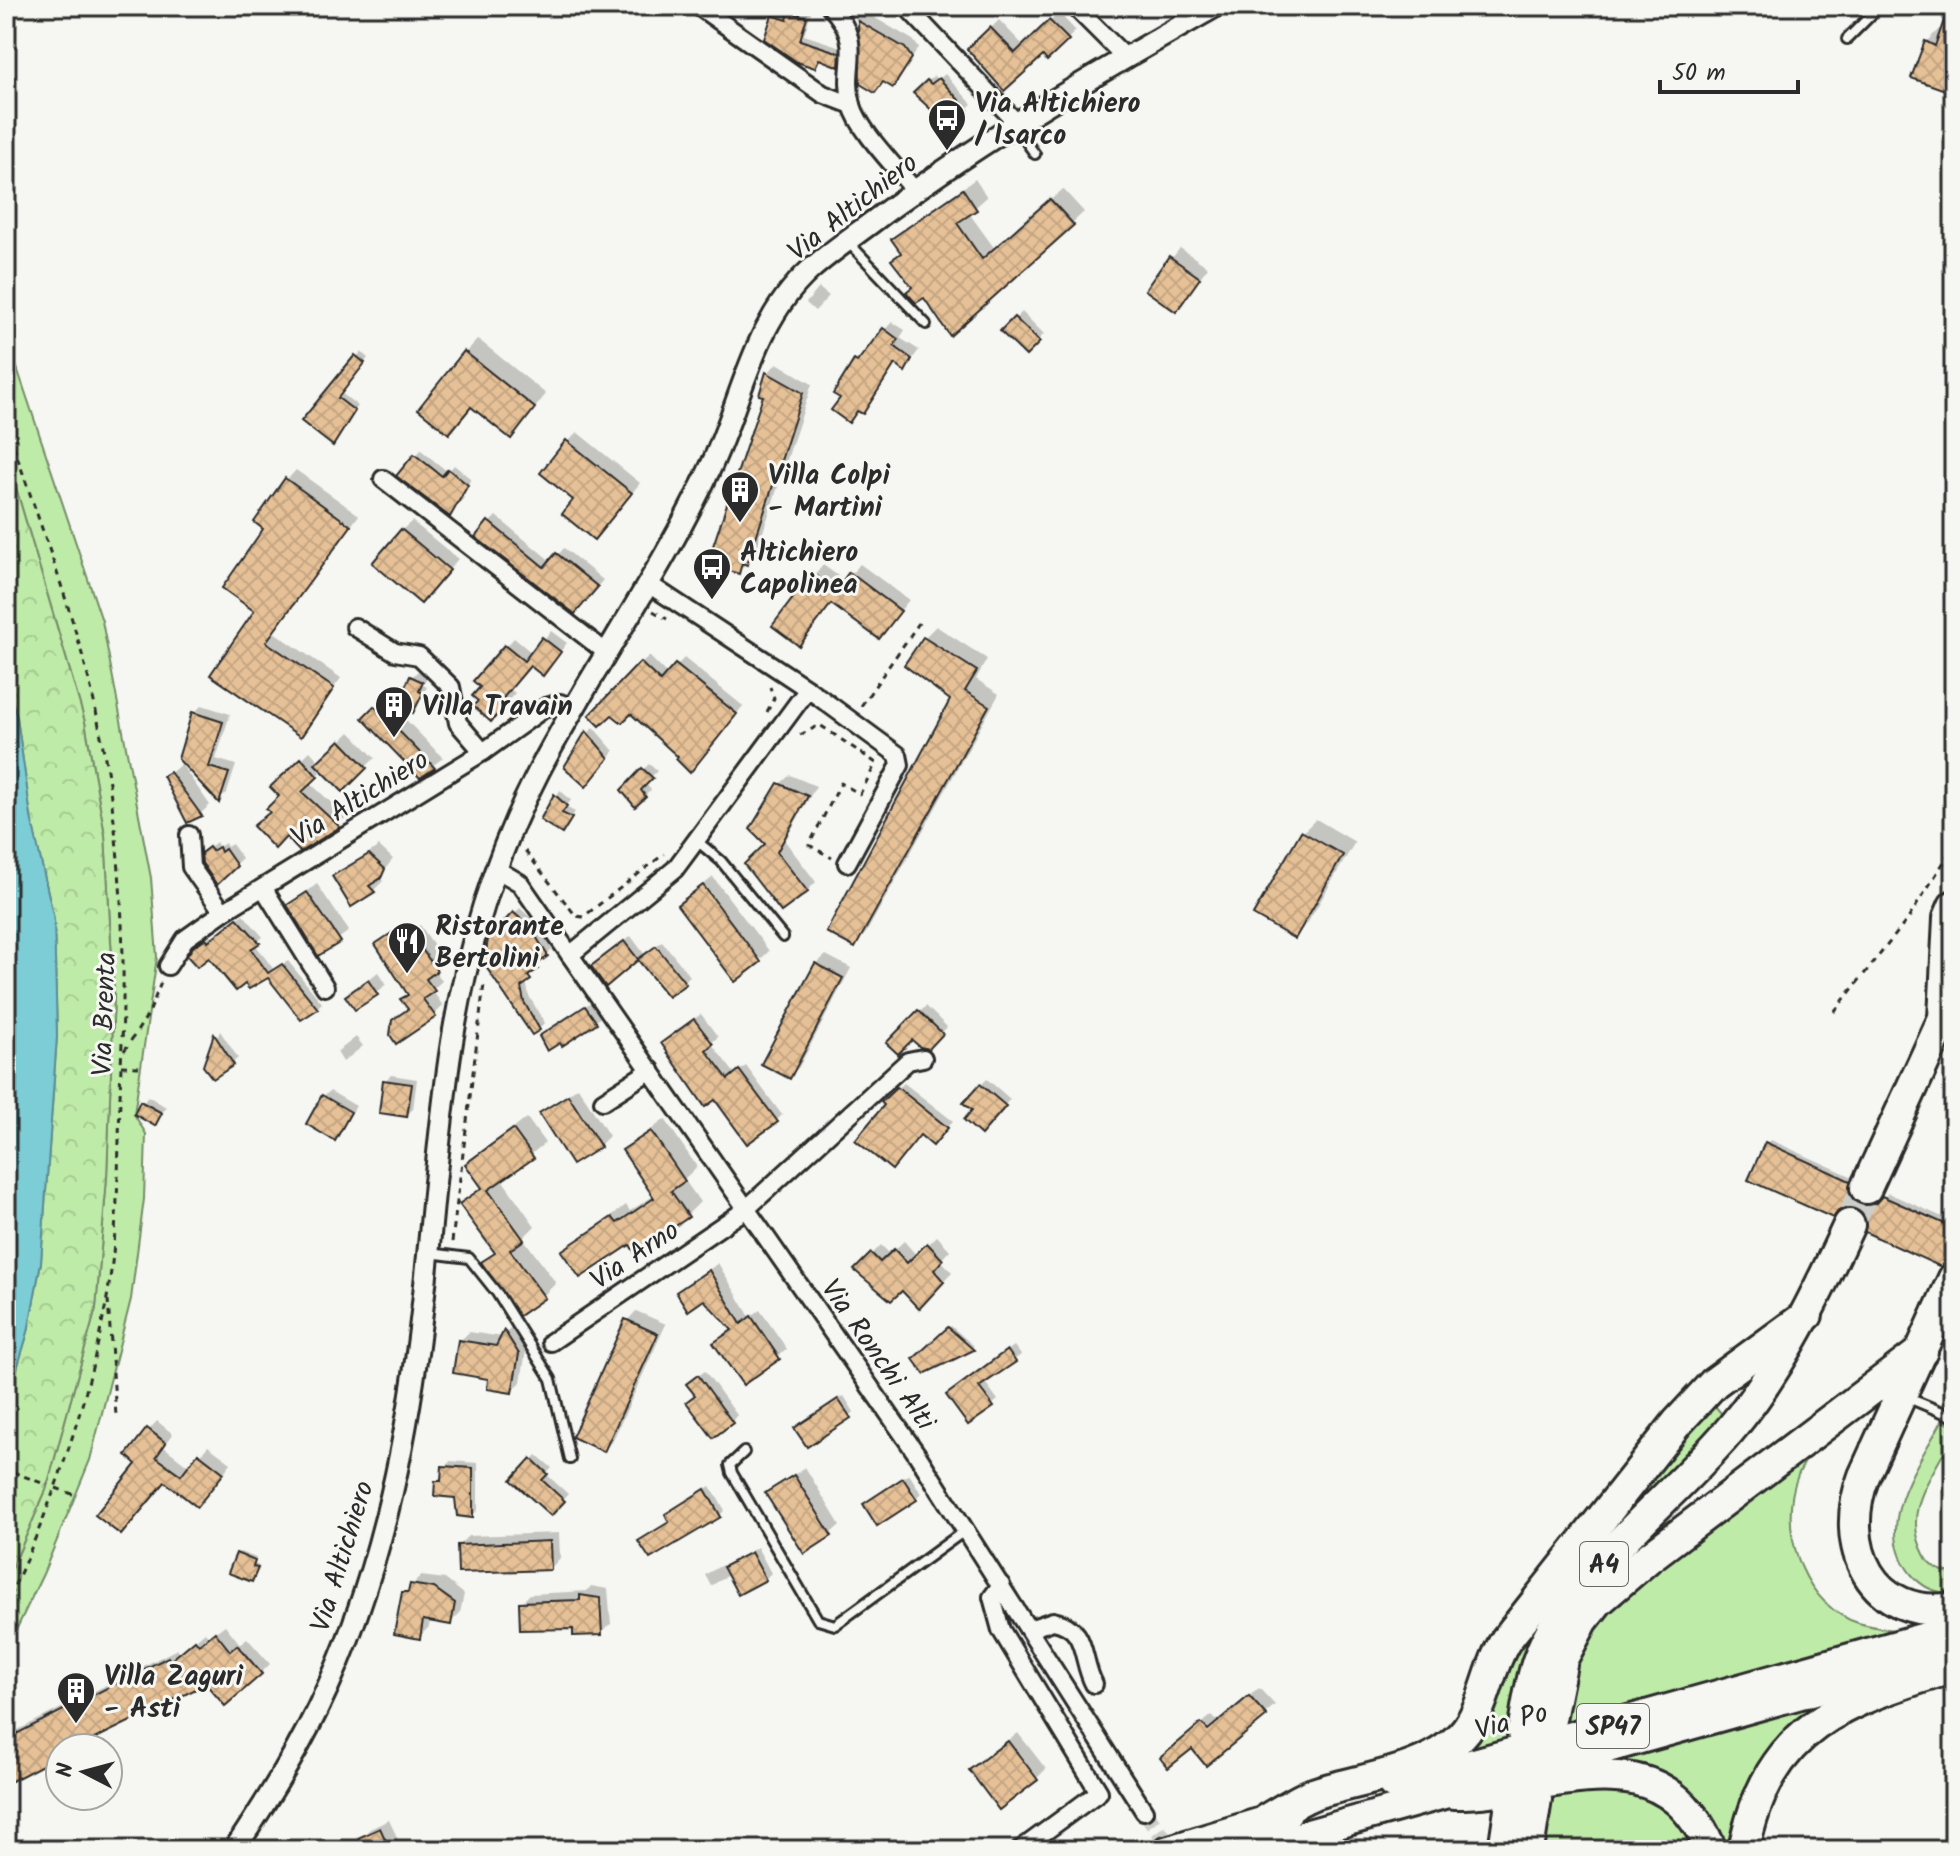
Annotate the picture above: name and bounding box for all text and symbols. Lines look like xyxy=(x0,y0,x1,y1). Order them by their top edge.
scale bar xyxy=(1660,44,1798,94)
text: 50 m xyxy=(1672,54,1726,93)
place label: Via Altichiero / Isarco xyxy=(974,82,1141,159)
bus stop icon: Via Altichiero / Isarco xyxy=(926,97,968,152)
street label: Via Altichiero xyxy=(778,142,929,274)
place label: Villa Colpi - Martini xyxy=(768,454,891,531)
building icon: Villa Colpi - Martini xyxy=(719,469,761,524)
place label: Altichiero Capolinea xyxy=(740,531,859,608)
bus stop icon: Altichiero Capolinea xyxy=(691,546,733,601)
building icon: Villa Travain xyxy=(373,684,415,739)
place label: Villa Travain xyxy=(422,685,573,730)
street label: Via Altichiero xyxy=(282,739,438,860)
place label: Ristorante Bertolini xyxy=(435,905,564,982)
restaurant icon: Ristorante Bertolini xyxy=(386,920,428,975)
street label: Via Brenta xyxy=(81,951,130,1077)
street label: Via Arno xyxy=(581,1210,689,1303)
street label: Via Ronchi Alti xyxy=(808,1270,947,1442)
street label: Via Altichiero xyxy=(299,1476,388,1638)
road number: A4 xyxy=(1580,1542,1628,1586)
place label: Villa Zaguri - Asti xyxy=(104,1655,244,1732)
building icon: Villa Zaguri - Asti xyxy=(55,1670,97,1725)
street label: Via Po xyxy=(1470,1691,1553,1754)
road number: SP47 xyxy=(1577,1704,1649,1748)
north arrow xyxy=(44,1732,124,1812)
text: N xyxy=(48,1761,85,1779)

